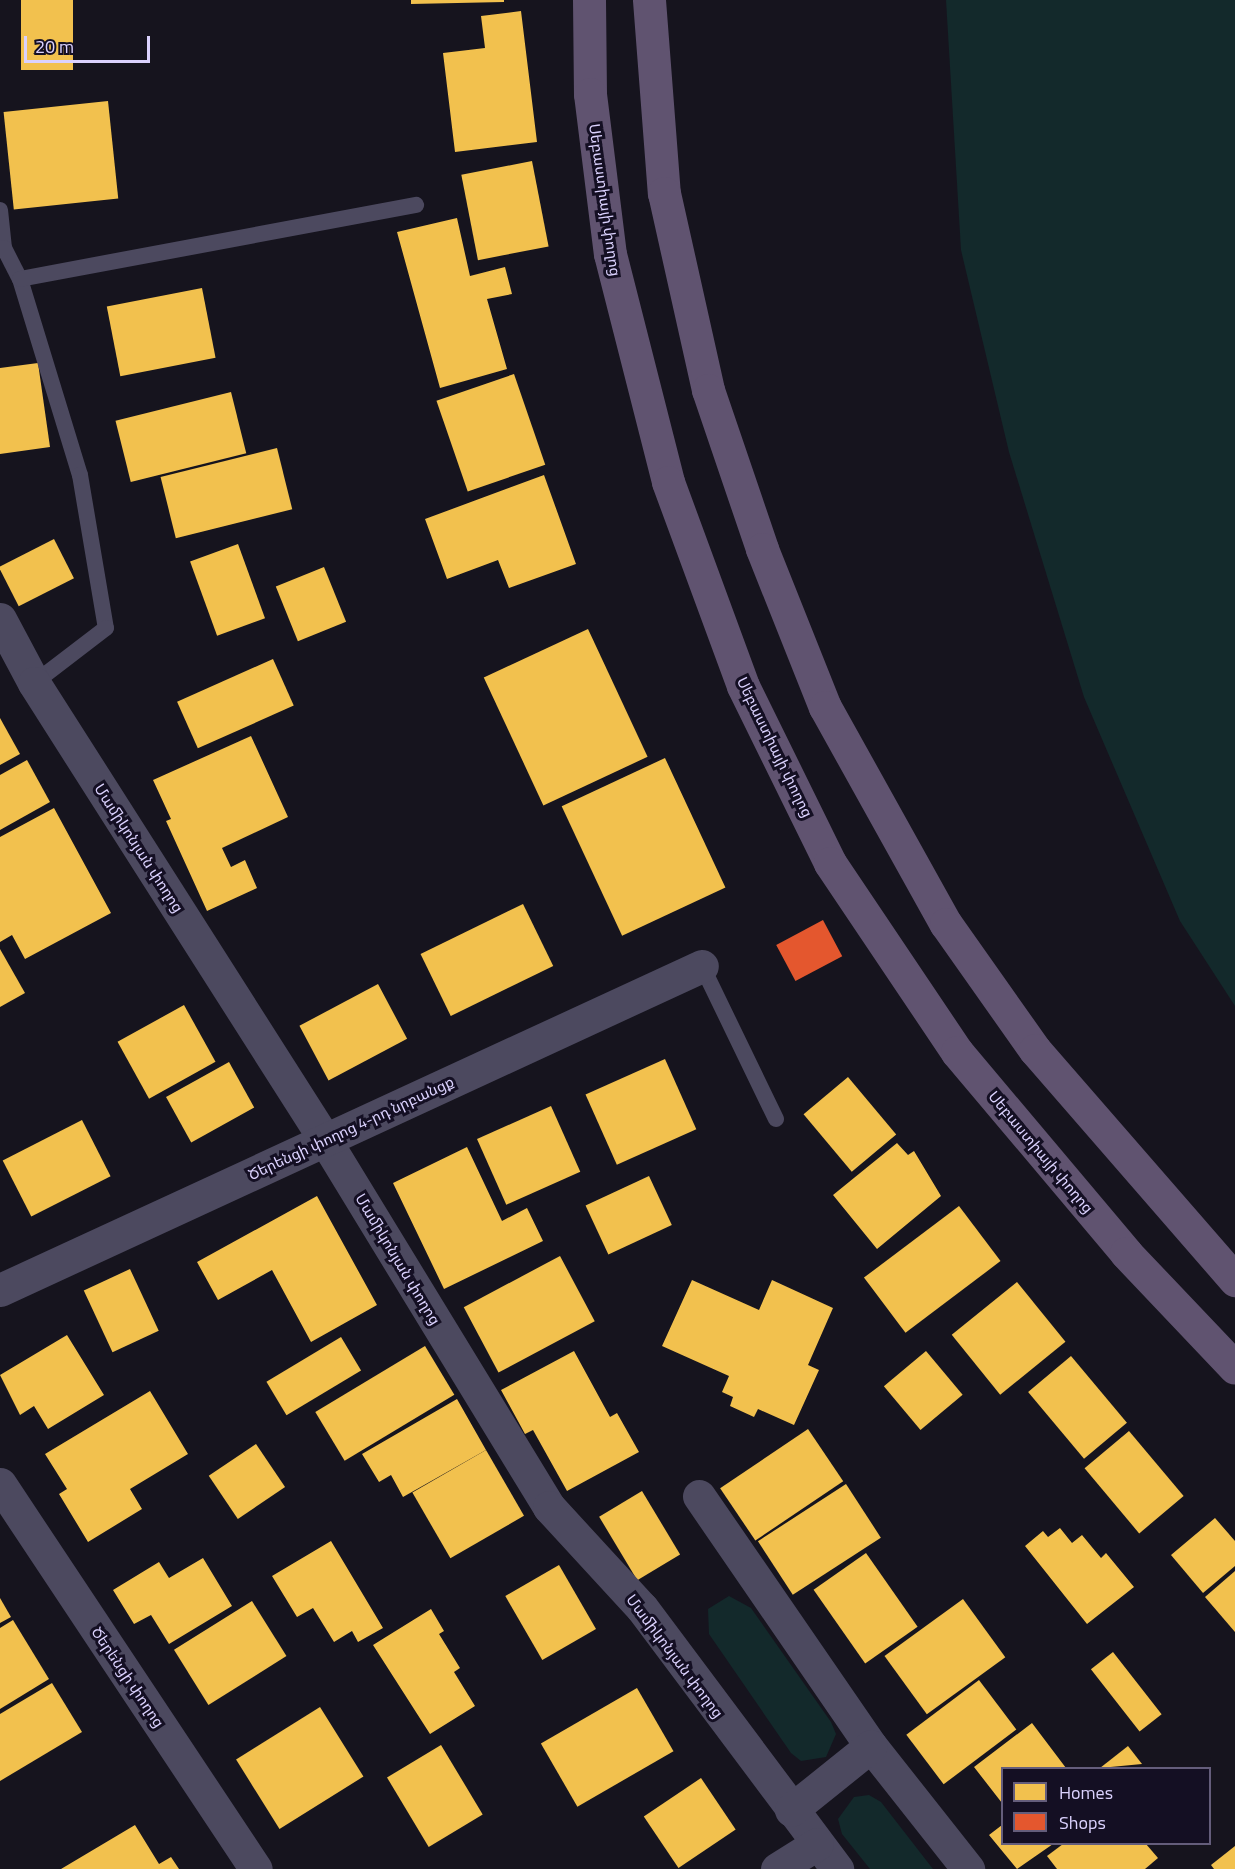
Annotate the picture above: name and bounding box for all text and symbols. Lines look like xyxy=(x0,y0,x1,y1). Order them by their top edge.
scale bar xyxy=(27,24,153,62)
text: 20 m xyxy=(35,33,74,60)
street label: Սեբաստիայի փողոց xyxy=(585,123,625,277)
street label: Սեբաստիայի փողոց xyxy=(733,674,817,820)
street label: Մամիկոնյան փողոց xyxy=(91,780,187,916)
street label: Ծերենցի փողոց 4-րդ նրբանցք xyxy=(245,1072,457,1184)
street label: Սեբաստիայի փողոց xyxy=(985,1087,1097,1217)
street label: Մամիկոնյան փողոց xyxy=(352,1190,444,1328)
street label: Մամիկոնյան փողոց xyxy=(623,1591,727,1721)
street label: Ծերենցի փողոց xyxy=(88,1623,168,1731)
legend xyxy=(1001,1767,1211,1845)
text: Homes xyxy=(1059,1779,1113,1806)
text: Shops xyxy=(1059,1809,1106,1836)

